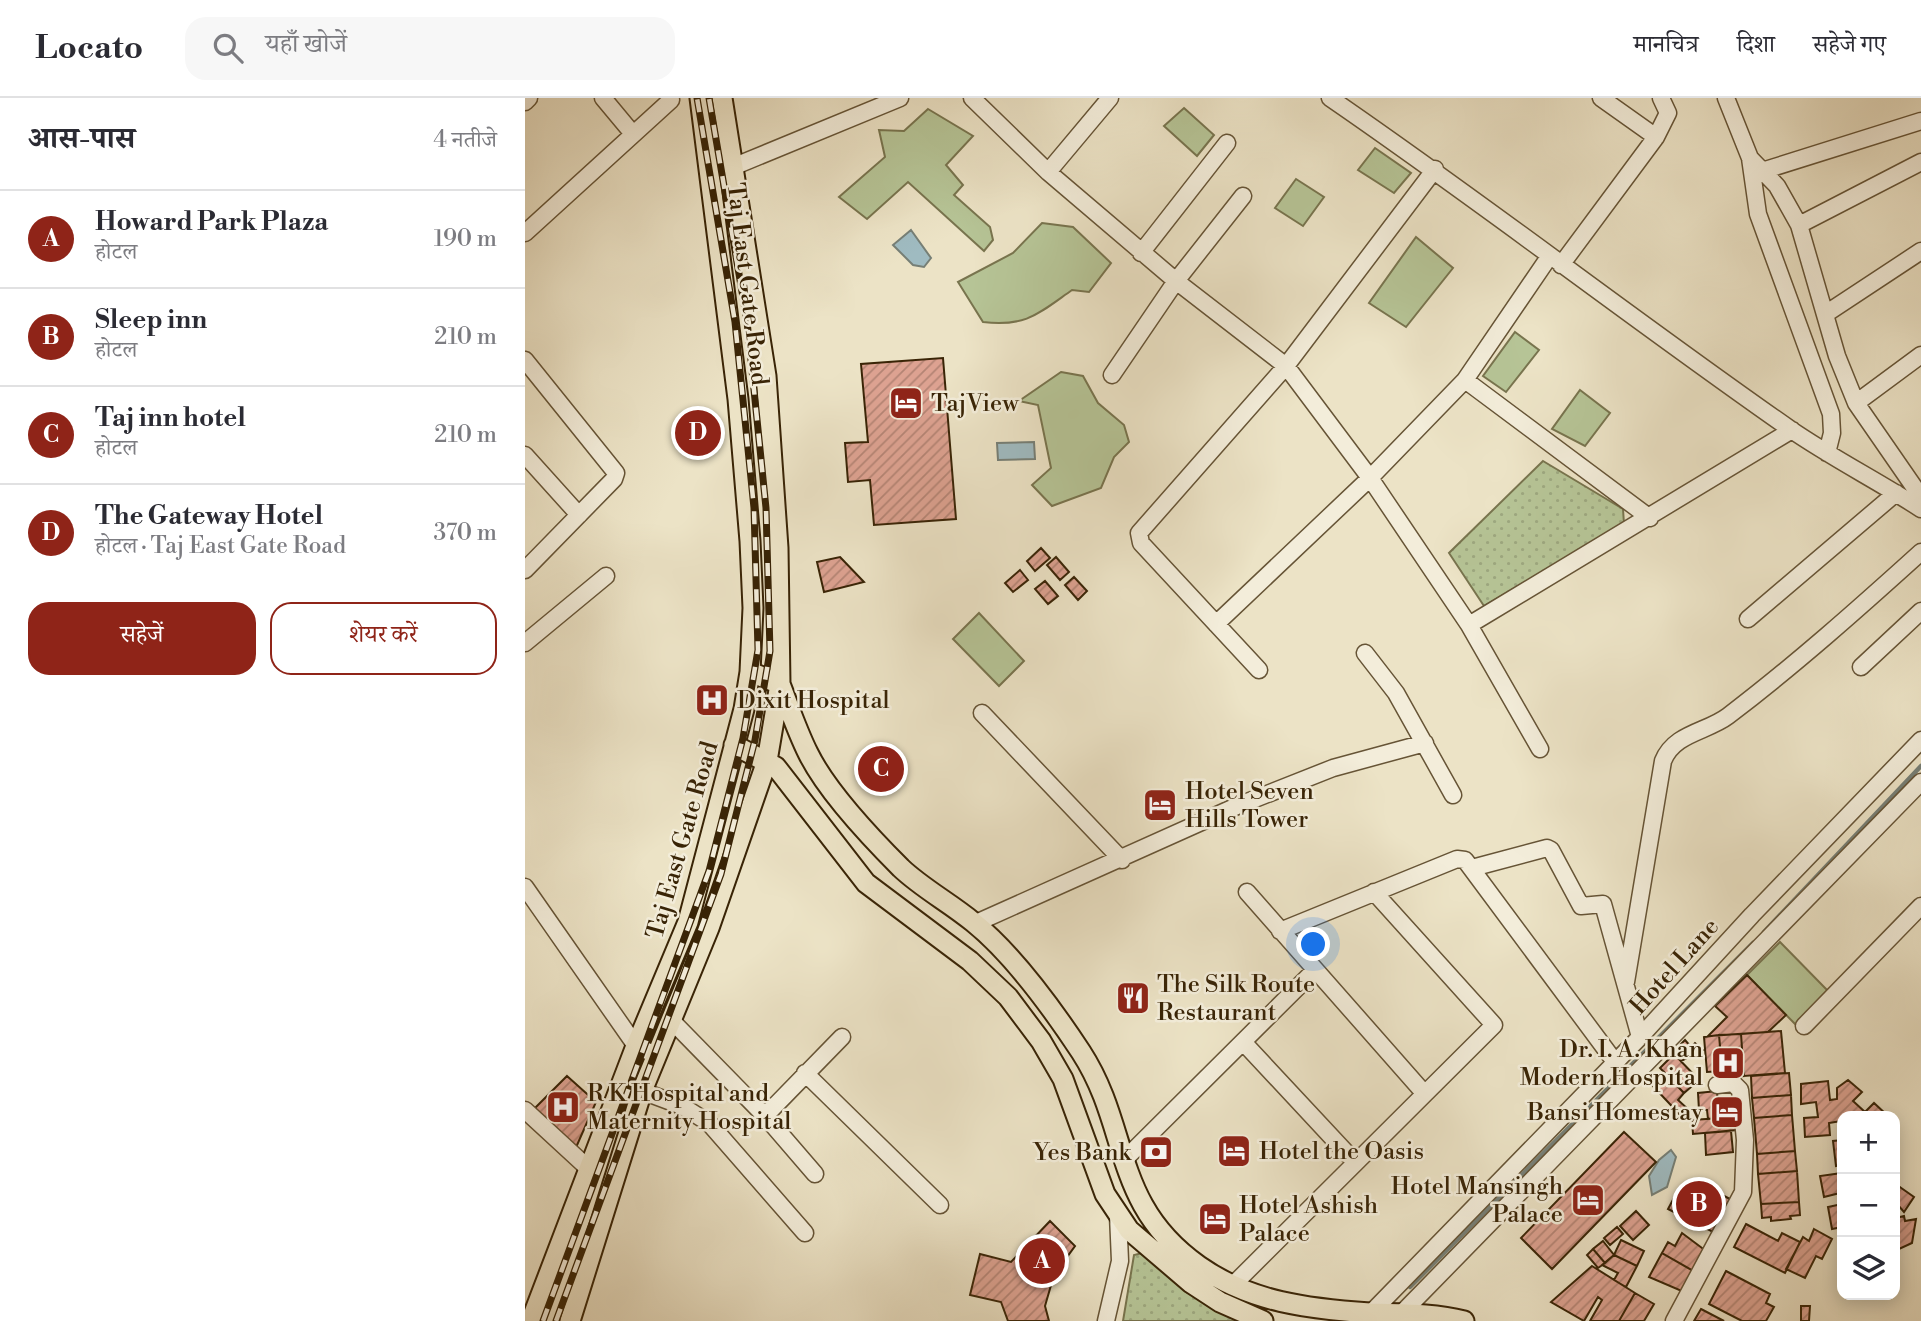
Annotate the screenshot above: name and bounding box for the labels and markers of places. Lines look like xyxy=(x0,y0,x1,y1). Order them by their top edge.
hotel icon: TajView xyxy=(887,384,925,422)
place label: TajView xyxy=(931,389,1020,419)
pin: D xyxy=(675,407,721,459)
hospital icon: Dixit Hospital xyxy=(693,681,731,719)
place label: Dixit Hospital xyxy=(737,686,890,716)
pin: C xyxy=(858,743,904,795)
place label: Hotel Seven Hills Tower xyxy=(1185,777,1314,835)
hotel icon: Hotel Seven Hills Tower xyxy=(1141,786,1179,824)
place label: The Silk Route Restaurant xyxy=(1157,970,1315,1028)
restaurant icon: The Silk Route Restaurant xyxy=(1114,979,1152,1017)
place label: Dr. I. A. Khan Modern Hospital xyxy=(1520,1035,1703,1093)
hospital icon: Dr. I. A. Khan Modern Hospital xyxy=(1709,1044,1747,1082)
place label: R K Hospital and Maternity Hospital xyxy=(587,1079,791,1137)
hospital icon: R K Hospital and Maternity Hospital xyxy=(544,1088,582,1126)
hotel icon: Bansi Homestay xyxy=(1708,1093,1746,1131)
place label: Bansi Homestay xyxy=(1526,1098,1703,1128)
hotel icon: Hotel the Oasis xyxy=(1215,1132,1253,1170)
bank icon: Yes Bank xyxy=(1137,1133,1175,1171)
place label: Hotel the Oasis xyxy=(1259,1137,1424,1167)
place label: Yes Bank xyxy=(1032,1138,1132,1168)
place label: Hotel Mansingh Palace xyxy=(1391,1172,1563,1230)
pin: B xyxy=(1676,1178,1722,1230)
hotel icon: Hotel Mansingh Palace xyxy=(1569,1181,1607,1219)
place label: Hotel Ashish Palace xyxy=(1239,1191,1378,1249)
hotel icon: Hotel Ashish Palace xyxy=(1196,1200,1234,1238)
pin: A xyxy=(1019,1235,1065,1287)

